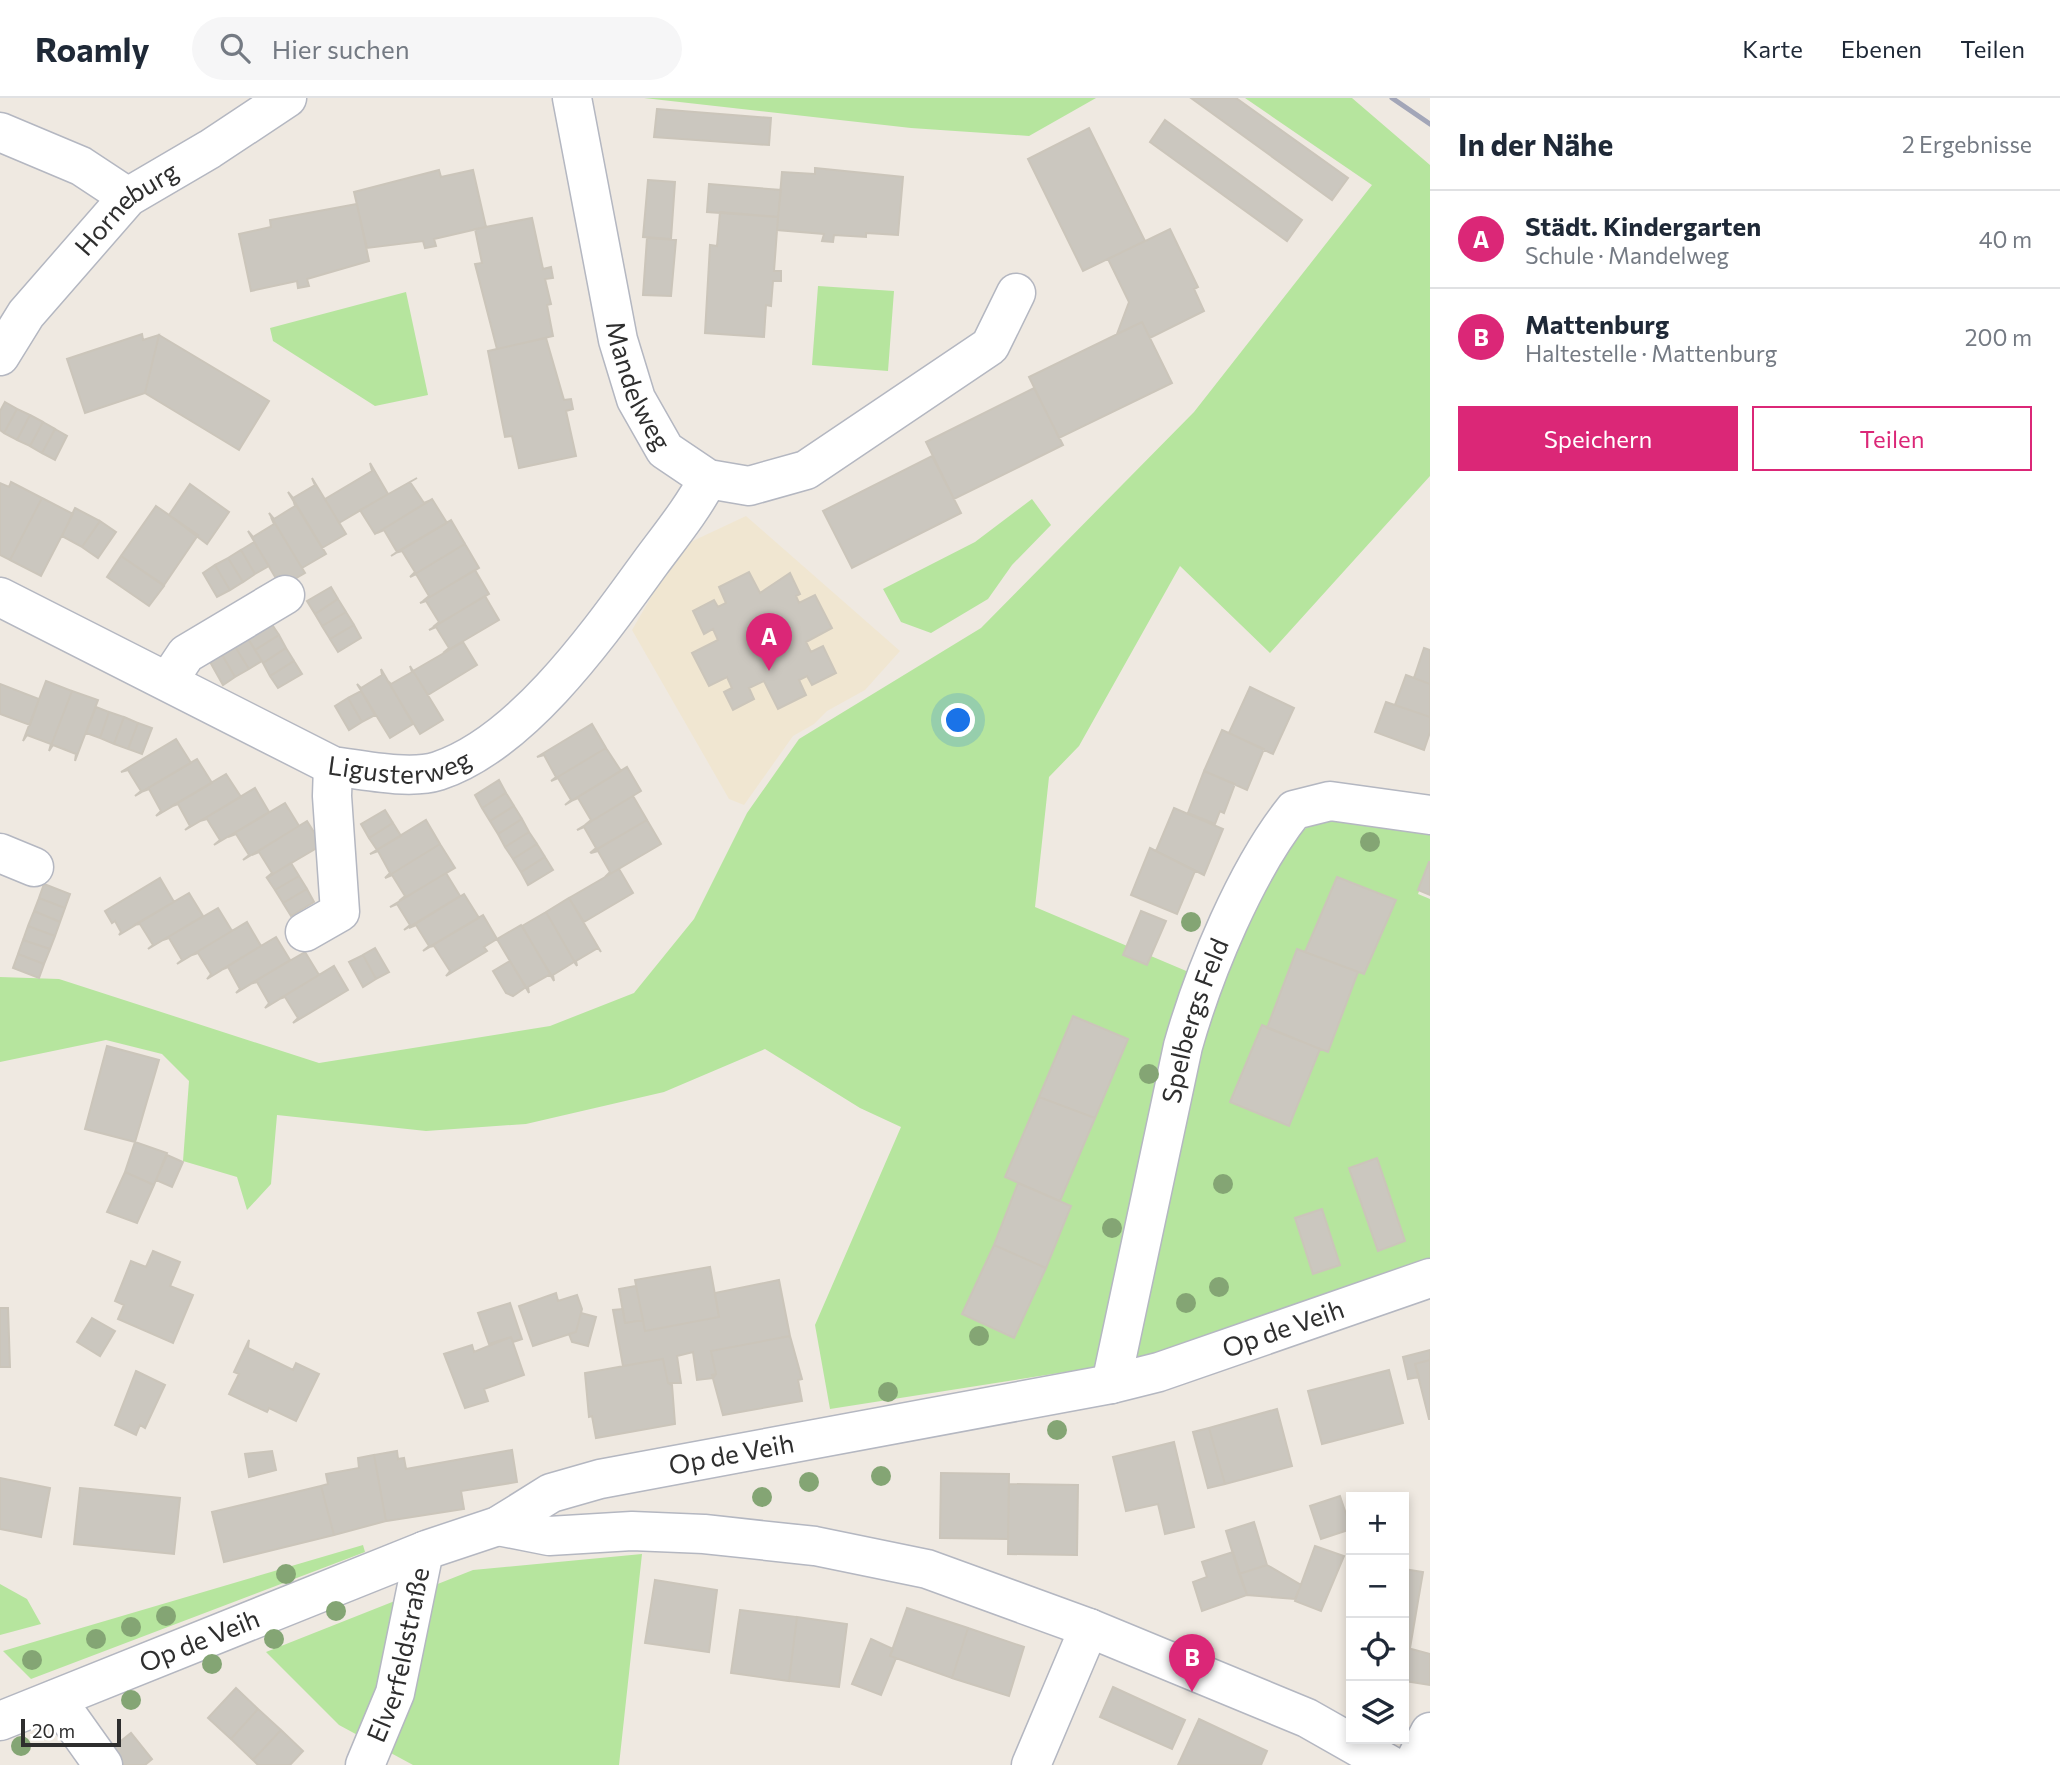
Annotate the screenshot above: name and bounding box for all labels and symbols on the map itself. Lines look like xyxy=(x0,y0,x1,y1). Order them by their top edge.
street label: Horneburg xyxy=(67,154,183,261)
street label: Mandelweg xyxy=(601,318,679,455)
pin: A xyxy=(746,613,792,671)
your location xyxy=(941,703,975,737)
street label: Ligusterweg xyxy=(326,742,475,789)
street label: Spelbergs Feld xyxy=(1154,933,1234,1106)
street label: Op de Veih xyxy=(1218,1292,1348,1363)
street label: Op de Veih xyxy=(666,1426,796,1480)
street label: Elverfeldstraße xyxy=(359,1564,434,1746)
street label: Op de Veih xyxy=(134,1602,264,1678)
pin: B xyxy=(1169,1634,1215,1692)
scale bar xyxy=(21,1716,121,1748)

